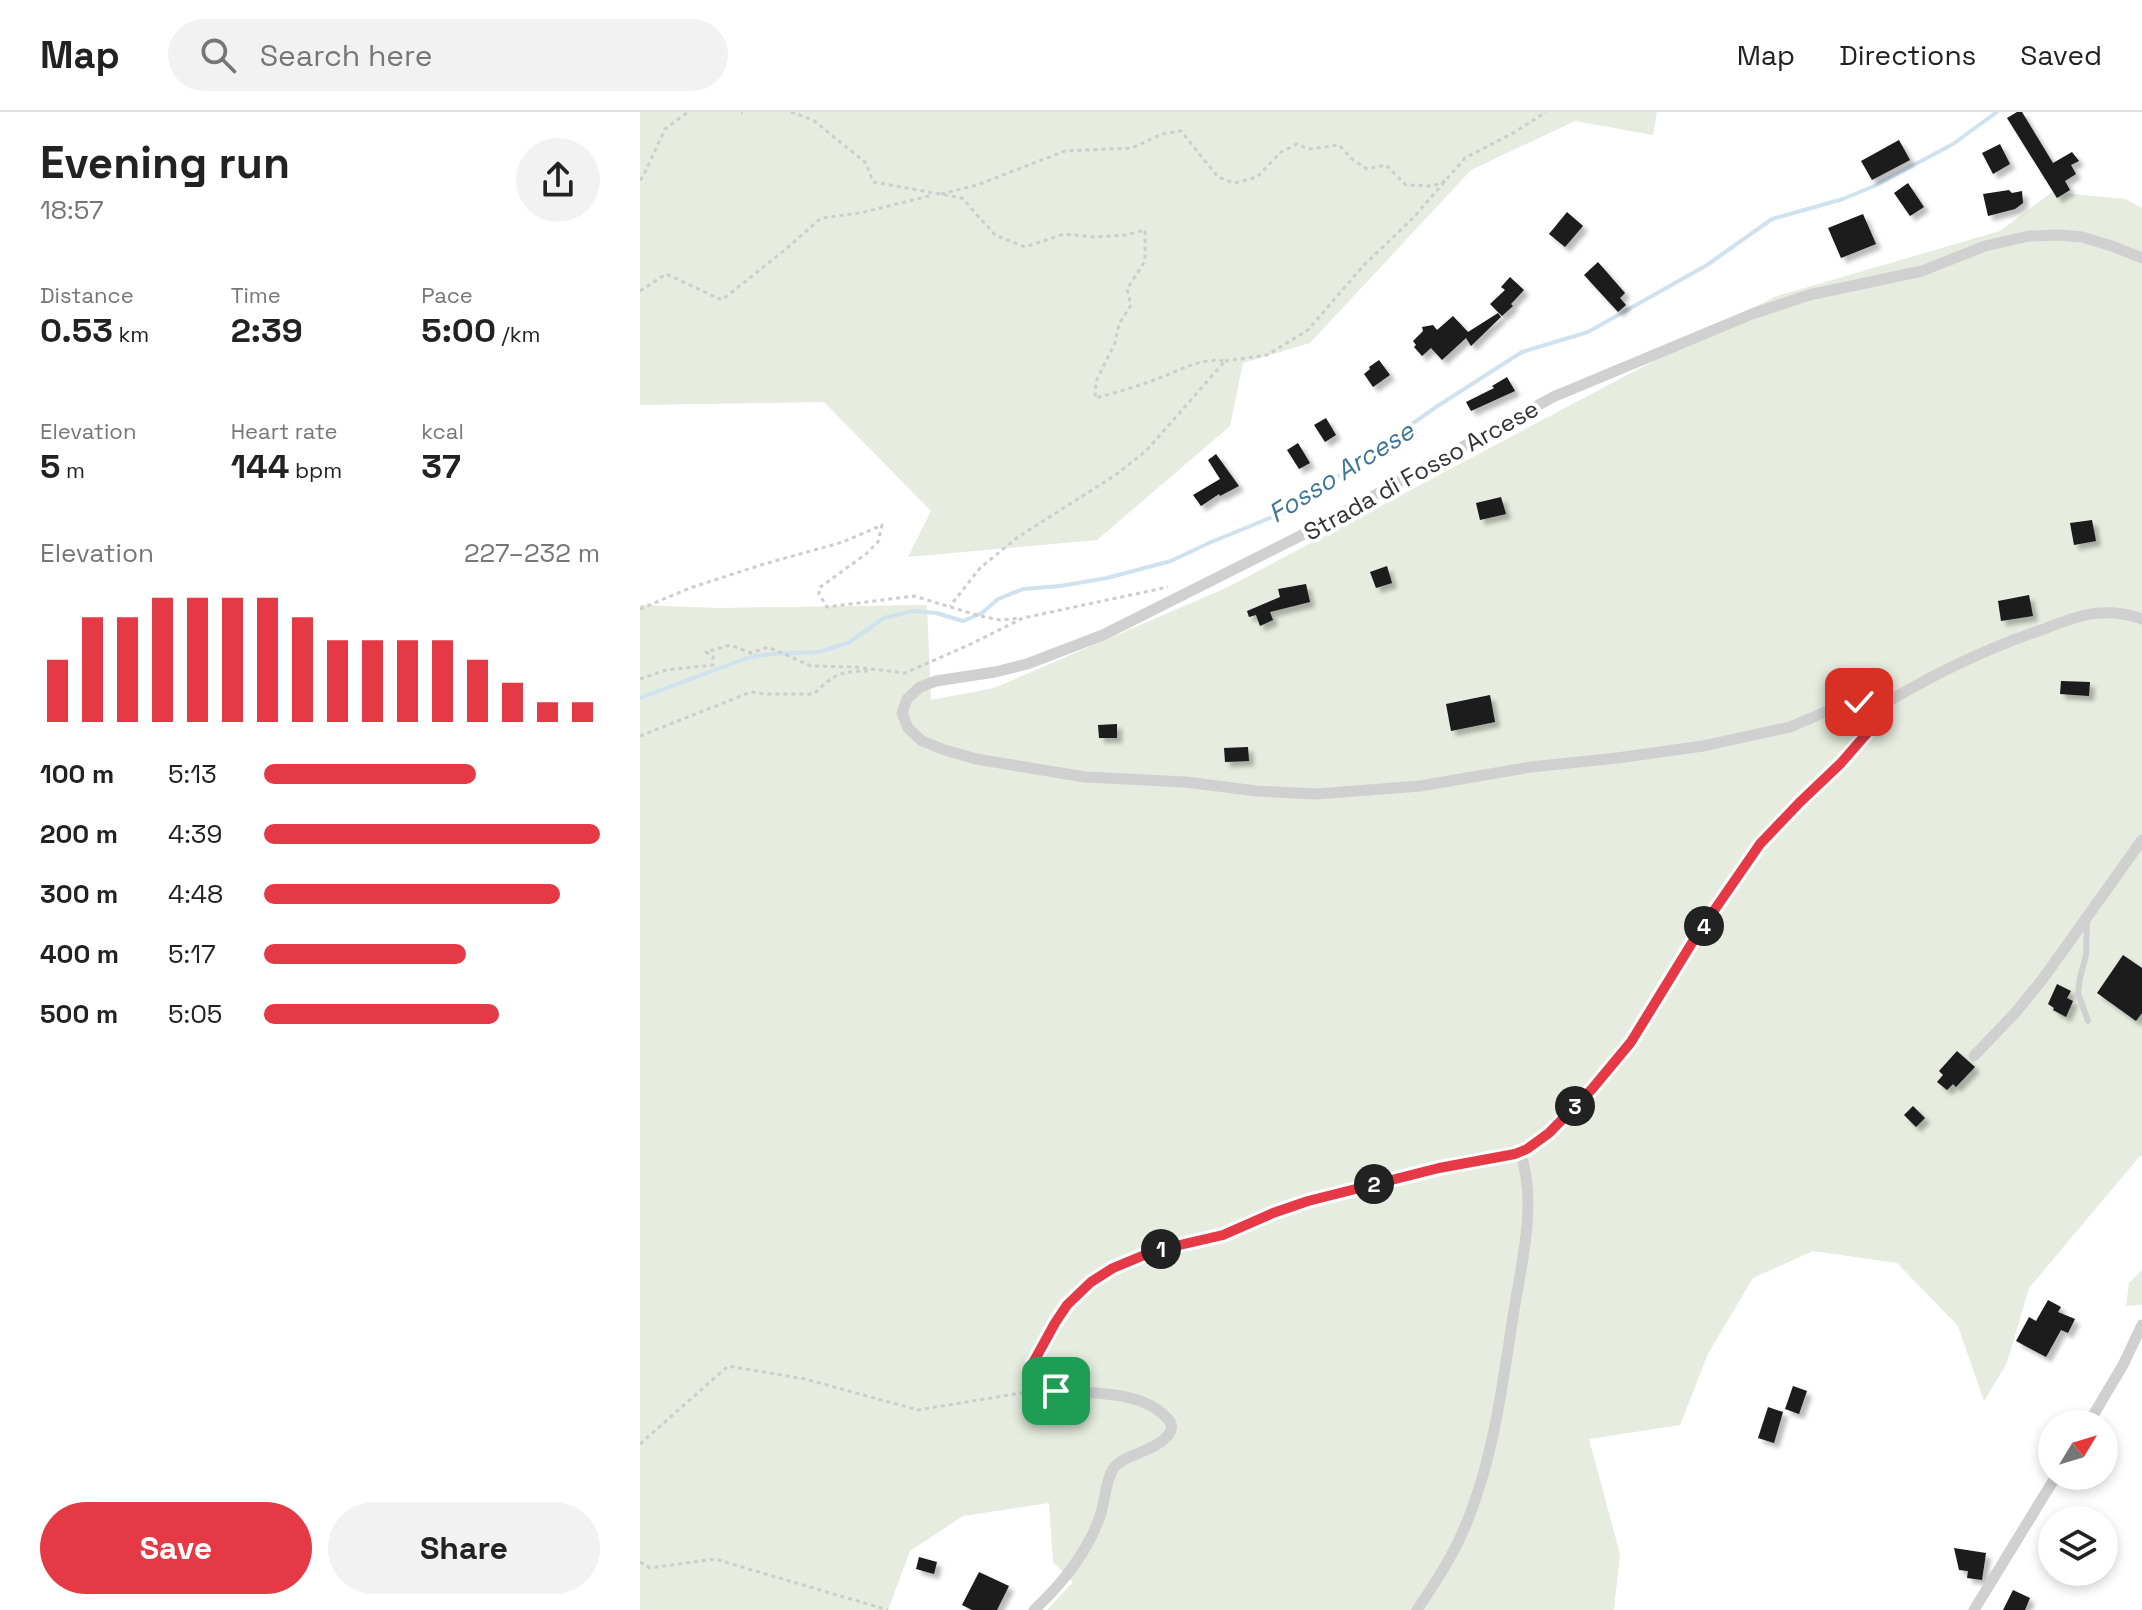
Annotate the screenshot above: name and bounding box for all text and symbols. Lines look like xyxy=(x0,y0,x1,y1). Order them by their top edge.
search box xyxy=(168,19,728,91)
text: Map xyxy=(40,31,120,79)
icon: search xyxy=(196,33,240,77)
text: Search here xyxy=(260,36,433,75)
text: Map xyxy=(1737,37,1795,73)
text: Directions xyxy=(1839,37,1976,73)
text: Saved xyxy=(2020,37,2102,73)
text: Evening run xyxy=(40,135,290,191)
button: share xyxy=(516,138,600,222)
text: 18:57 xyxy=(40,193,104,227)
text: Distance xyxy=(40,281,134,309)
text: Time xyxy=(231,281,281,309)
text: Pace xyxy=(421,281,473,309)
text: 0.53 xyxy=(40,309,113,352)
text: 2:39 xyxy=(231,309,303,352)
text: 5:00 xyxy=(421,309,496,352)
text: km xyxy=(113,320,149,348)
text: /km xyxy=(496,320,541,348)
street label: Strada di Fosso Arcese xyxy=(1299,393,1543,547)
water label: Fosso Arcese xyxy=(1262,415,1420,529)
text: Elevation xyxy=(40,417,136,445)
text: Heart rate xyxy=(231,417,337,445)
text: kcal xyxy=(421,417,464,445)
text: 5 xyxy=(40,445,60,488)
text: 144 xyxy=(231,445,289,488)
text: 37 xyxy=(421,445,461,488)
text: m xyxy=(60,456,85,484)
text: bpm xyxy=(289,456,342,484)
text: Elevation xyxy=(40,536,154,570)
text: 227–232 m xyxy=(464,536,600,570)
pin xyxy=(1825,668,1893,736)
icon: check xyxy=(1837,680,1881,724)
text: 100 m xyxy=(40,757,114,791)
text: 5:13 xyxy=(168,757,217,791)
text: 200 m xyxy=(40,817,118,851)
text: 4:39 xyxy=(168,817,222,851)
text: 300 m xyxy=(40,877,118,911)
text: 4:48 xyxy=(168,877,223,911)
pin: 4 xyxy=(1684,906,1724,946)
text: 4 xyxy=(1697,912,1711,940)
text: 400 m xyxy=(40,937,119,971)
text: 5:17 xyxy=(168,937,216,971)
text: 500 m xyxy=(40,997,118,1031)
text: 5:05 xyxy=(168,997,222,1031)
pin: 3 xyxy=(1555,1086,1595,1126)
text: 3 xyxy=(1568,1092,1582,1120)
pin: 2 xyxy=(1354,1164,1394,1204)
text: 2 xyxy=(1367,1170,1381,1198)
pin: 1 xyxy=(1141,1229,1181,1269)
text: 1 xyxy=(1156,1235,1166,1263)
pin xyxy=(1022,1357,1090,1425)
icon: arrive xyxy=(1034,1369,1078,1413)
north arrow xyxy=(2038,1410,2118,1490)
map controls xyxy=(2038,1410,2118,1586)
button: Save xyxy=(40,1502,312,1594)
button: Share xyxy=(328,1502,600,1594)
button: layers xyxy=(2038,1506,2118,1586)

